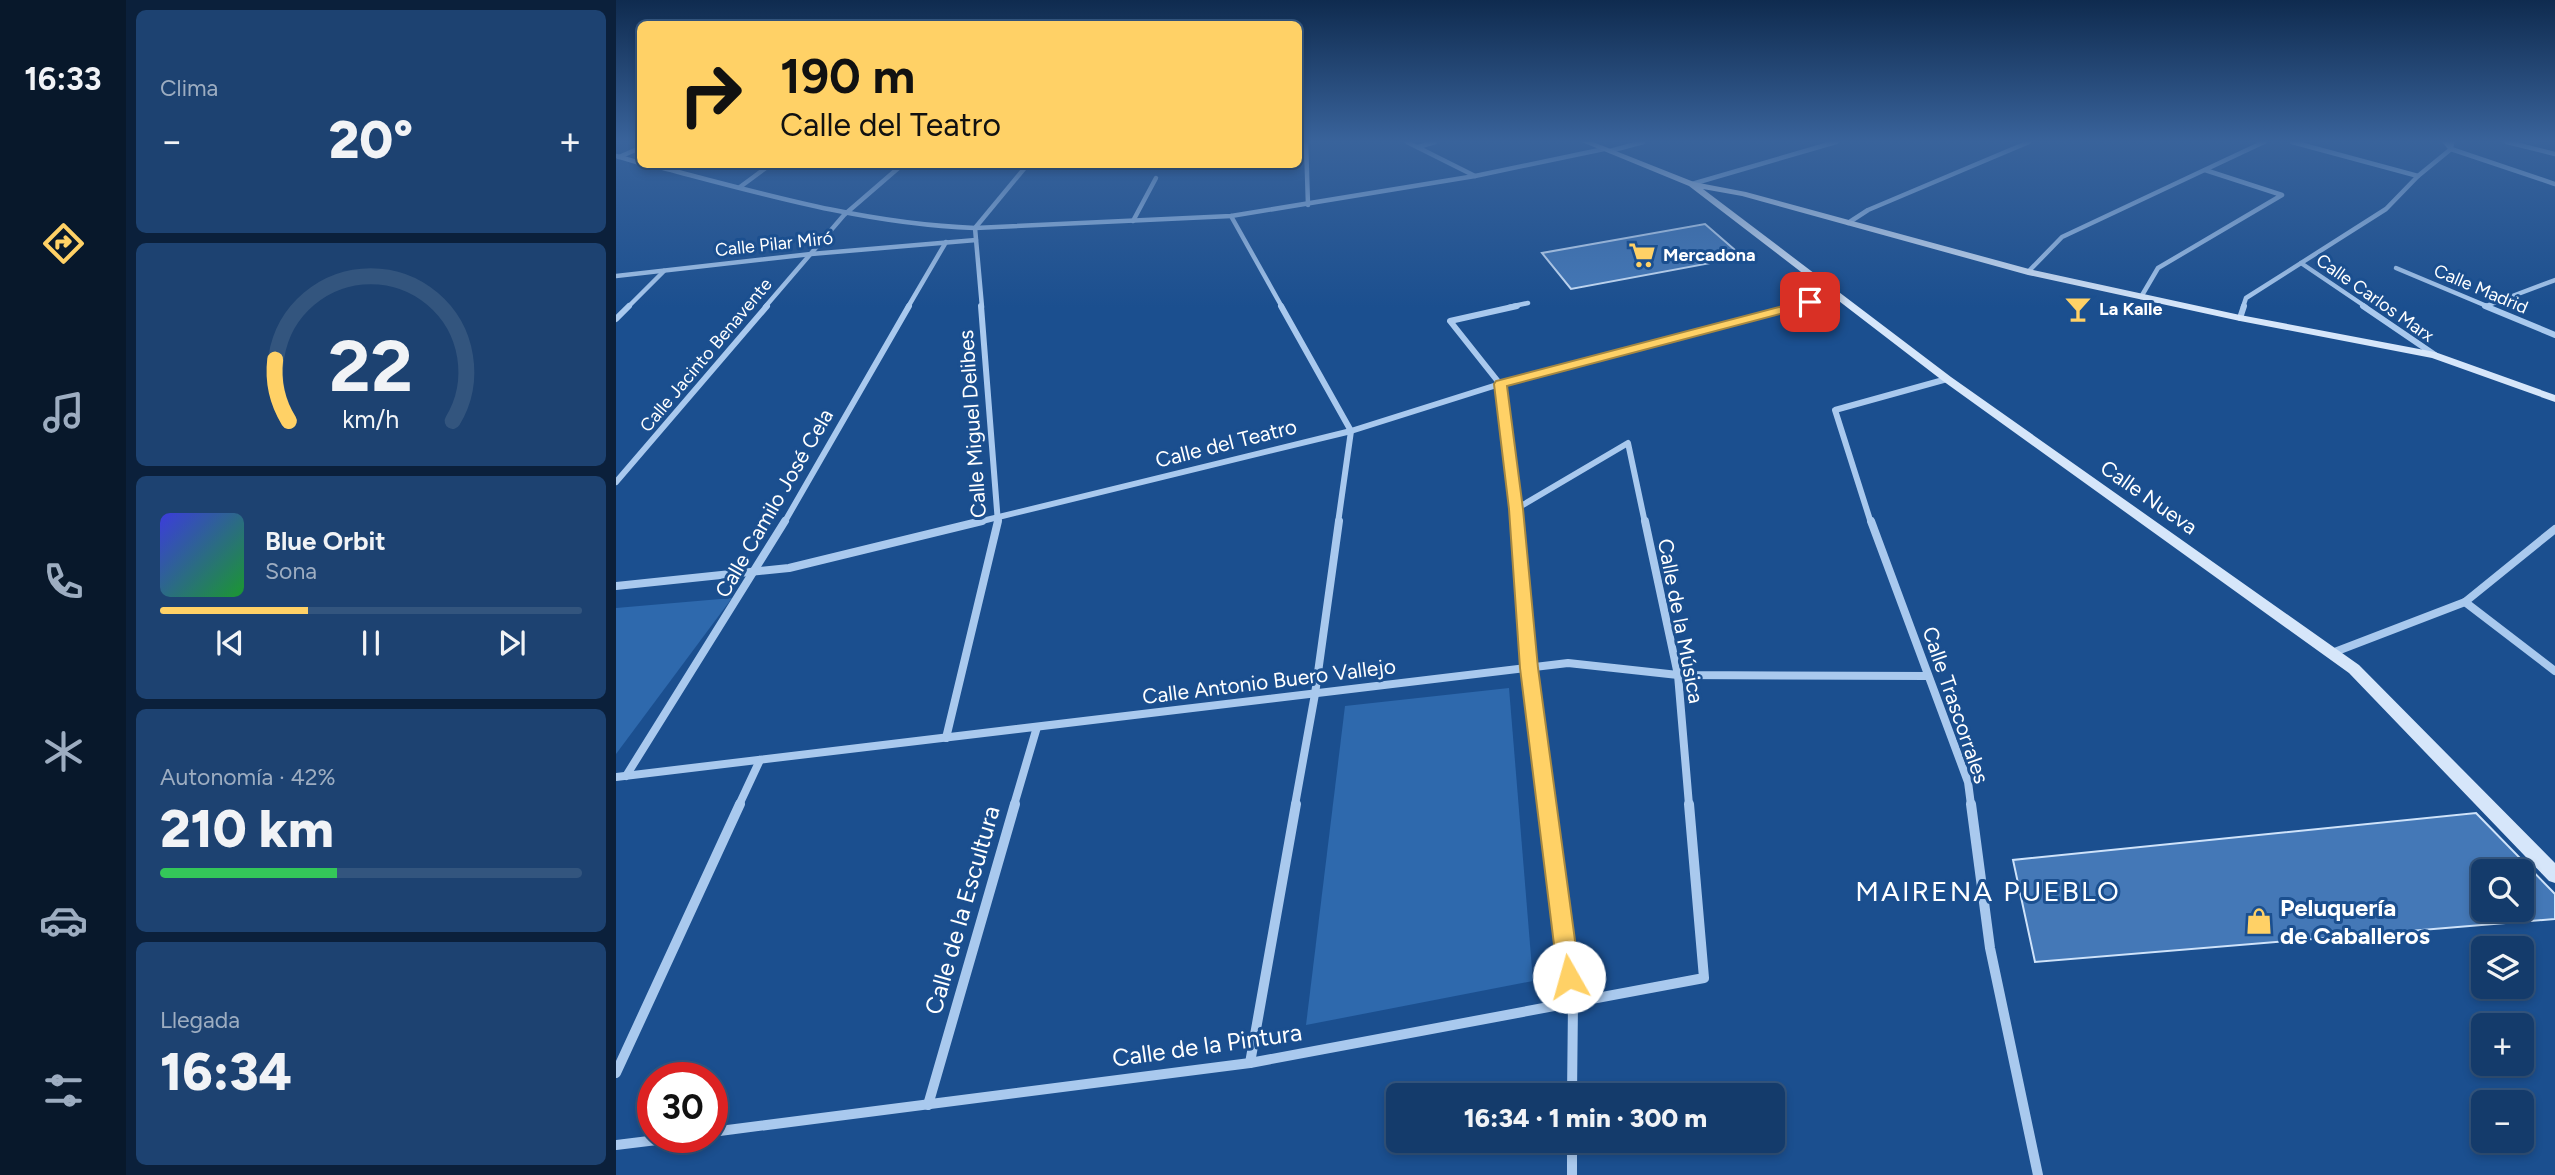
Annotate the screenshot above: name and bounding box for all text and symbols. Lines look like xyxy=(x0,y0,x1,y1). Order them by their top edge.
text: 190 m xyxy=(780,46,915,105)
icon: right xyxy=(665,49,756,140)
text: 16:33 xyxy=(24,60,102,98)
text: Clima xyxy=(160,74,218,102)
text: Calle del Teatro xyxy=(780,106,1001,144)
text: 20° xyxy=(329,109,413,171)
text: − xyxy=(160,118,184,164)
text: + xyxy=(558,118,582,164)
icon: directions xyxy=(39,219,88,268)
street label: Calle Pilar Miró xyxy=(714,227,834,261)
supermarket icon: Mercadona xyxy=(1627,240,1657,270)
place label: Mercadona xyxy=(1663,244,1756,266)
street label: Calle Carlos Marx xyxy=(2312,249,2439,347)
street label: Calle Madrid xyxy=(2431,259,2531,319)
pin xyxy=(1780,272,1840,332)
street label: Calle Jacinto Benavente xyxy=(635,274,777,436)
icon: arrive xyxy=(1791,283,1829,321)
bar icon: La Kalle xyxy=(2063,294,2093,324)
place label: La Kalle xyxy=(2099,298,2162,320)
text: 22 xyxy=(329,322,413,409)
street label: Calle Miguel Delibes xyxy=(953,329,991,519)
icon: music xyxy=(39,388,88,437)
text: km/h xyxy=(342,403,400,433)
street label: Calle Camilo José Cela xyxy=(710,404,838,602)
street label: Calle del Teatro xyxy=(1153,413,1299,473)
street label: Calle Nueva xyxy=(2096,455,2202,539)
text: Blue Orbit xyxy=(265,525,386,557)
street label: Calle de la Música xyxy=(1653,536,1709,706)
icon: phone xyxy=(39,557,88,606)
text: Sona xyxy=(265,557,317,585)
street label: Calle Trascorrales xyxy=(1917,623,1995,787)
icon: previous xyxy=(211,624,249,662)
icon: pause xyxy=(352,624,390,662)
icon: next xyxy=(493,624,531,662)
street label: Calle Antonio Buero Vallejo xyxy=(1141,653,1397,709)
icon: climate xyxy=(39,727,88,776)
text: Autonomía · 42% xyxy=(160,763,336,791)
text: 210 km xyxy=(160,798,334,860)
street label: Calle de la Escultura xyxy=(918,802,1006,1018)
map controls xyxy=(2471,859,2534,1153)
button: search xyxy=(2471,859,2534,922)
district label: MAIRENA PUEBLO xyxy=(1855,874,2121,908)
place label: Peluquería de Caballeros xyxy=(2280,893,2430,950)
icon: car xyxy=(39,896,88,945)
shop icon: Peluquería de Caballeros xyxy=(2244,906,2274,936)
button: layers xyxy=(2471,936,2534,999)
position arrow xyxy=(1532,940,1606,1014)
text: Llegada xyxy=(160,1006,240,1034)
button: + xyxy=(2471,1013,2534,1076)
street label: Calle de la Pintura xyxy=(1110,1017,1304,1073)
text: 16:34 xyxy=(160,1041,292,1103)
speed limit sign: 30 xyxy=(637,1062,728,1153)
icon: filters xyxy=(39,1066,88,1115)
button: − xyxy=(2471,1090,2534,1153)
text: 16:34 · 1 min · 300 m xyxy=(1464,1102,1707,1134)

